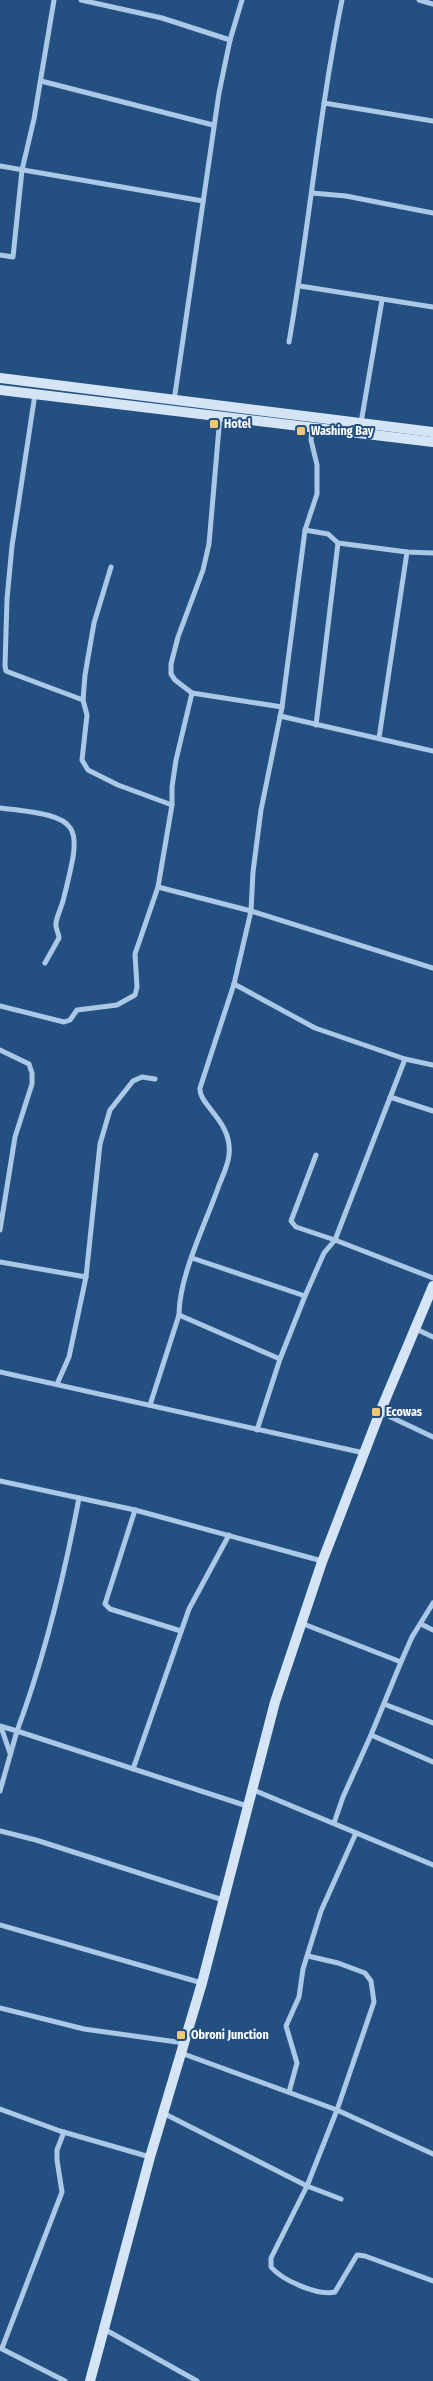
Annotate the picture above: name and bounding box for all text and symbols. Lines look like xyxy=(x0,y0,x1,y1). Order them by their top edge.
place label: Hotel xyxy=(224,417,252,431)
marker: Hotel xyxy=(208,418,220,430)
place label: Washing Bay xyxy=(311,424,374,438)
marker: Washing Bay xyxy=(295,425,307,437)
place label: Ecowas xyxy=(386,1405,423,1419)
marker: Ecowas xyxy=(370,1406,382,1418)
place label: Obroni Junction xyxy=(191,2028,269,2042)
marker: Obroni Junction xyxy=(175,2029,187,2041)

